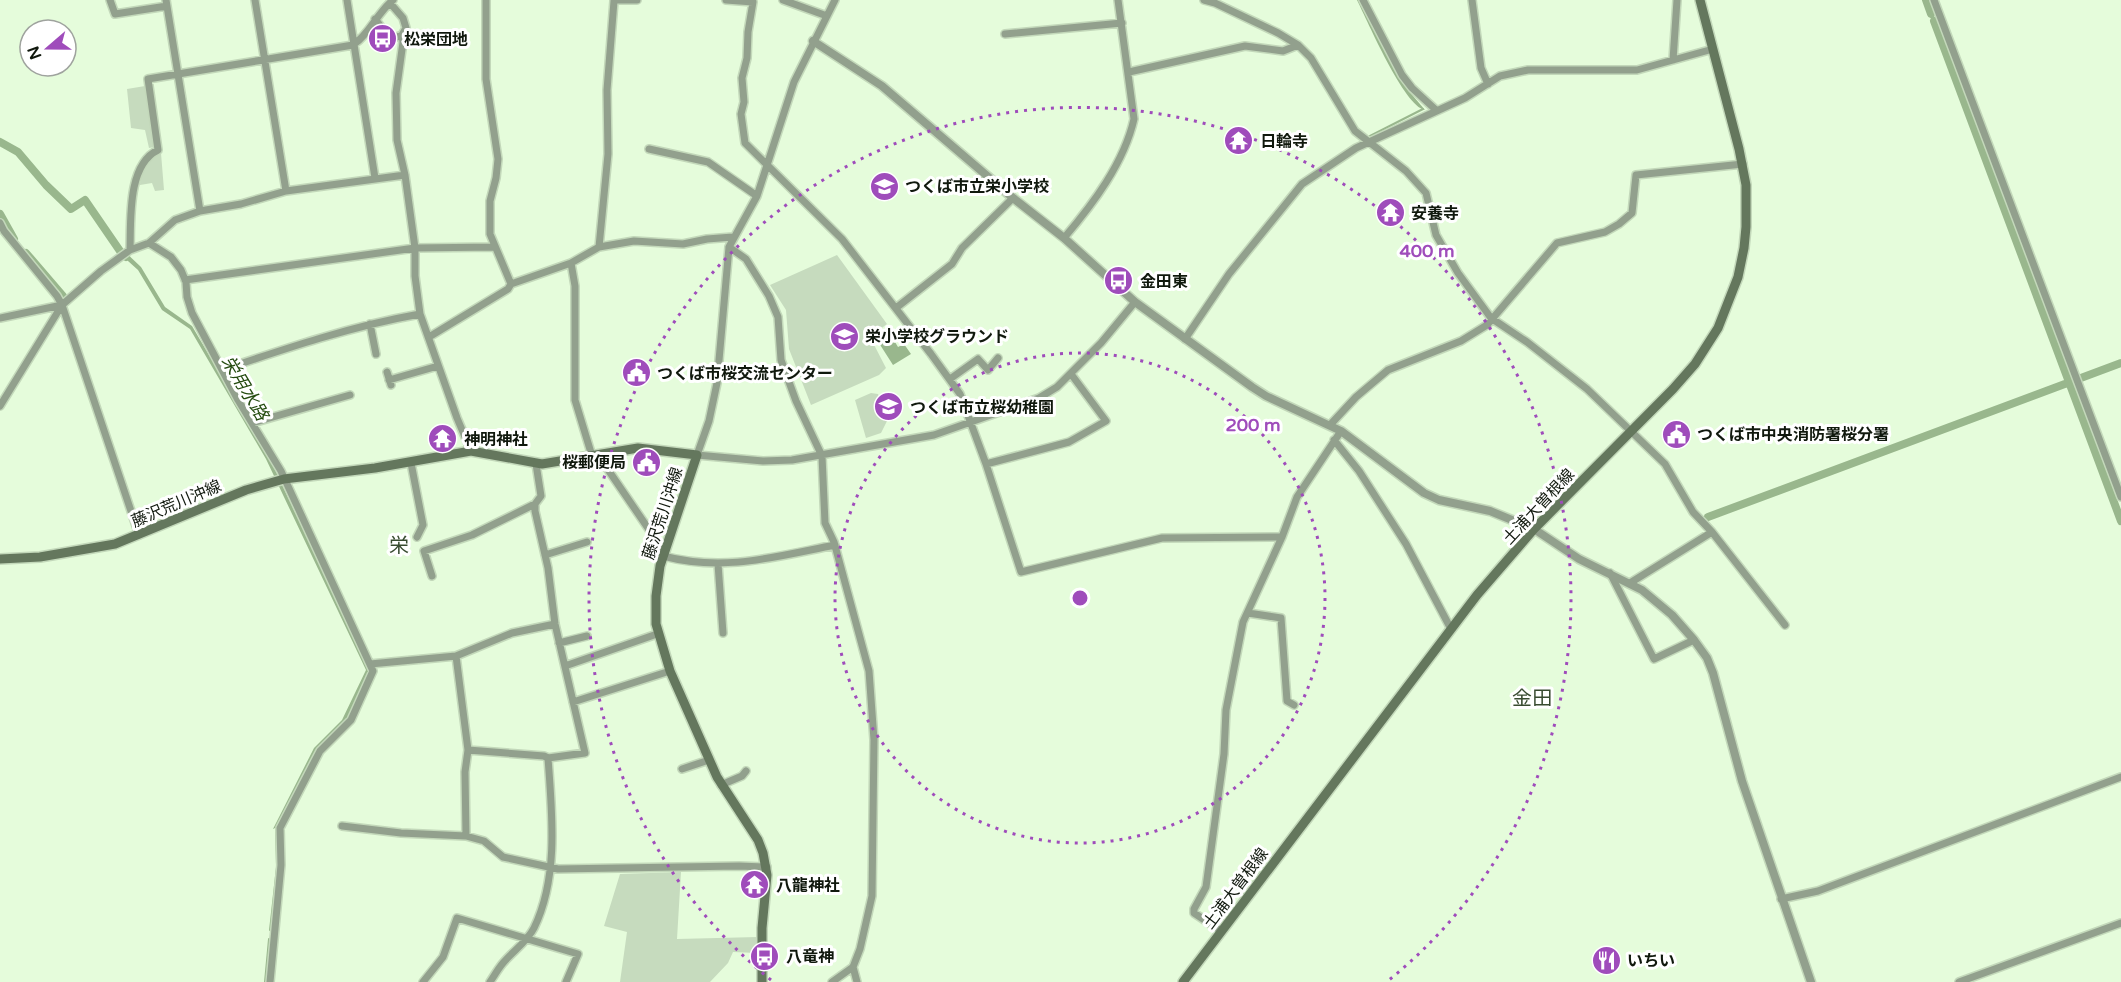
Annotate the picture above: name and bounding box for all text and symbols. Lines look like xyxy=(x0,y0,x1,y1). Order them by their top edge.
north arrow xyxy=(18,18,78,78)
bus stop icon: 松栄団地 xyxy=(367,23,399,55)
place label: 松栄団地 xyxy=(404,30,468,50)
text: N xyxy=(23,43,46,62)
temple icon: 日輪寺 xyxy=(1223,125,1255,157)
place label: 日輪寺 xyxy=(1260,132,1308,152)
school or university icon: つくば市立栄小学校 xyxy=(868,170,900,202)
place label: つくば市立栄小学校 xyxy=(905,177,1049,197)
temple icon: 安養寺 xyxy=(1374,197,1406,229)
place label: 安養寺 xyxy=(1411,204,1459,224)
text: 400 m xyxy=(1399,240,1455,262)
bus stop icon: 金田東 xyxy=(1103,265,1135,297)
place label: 金田東 xyxy=(1140,272,1188,292)
school or university icon: 栄小学校グラウンド xyxy=(828,320,860,352)
place label: 栄小学校グラウンド xyxy=(865,327,1009,347)
water label: 栄用水路 xyxy=(217,351,274,426)
public building icon: つくば市桜交流センター xyxy=(620,357,652,389)
place label: つくば市桜交流センター xyxy=(657,364,833,384)
school or university icon: つくば市立桜幼稚園 xyxy=(873,391,905,423)
place label: つくば市立桜幼稚園 xyxy=(910,398,1054,418)
text: 200 m xyxy=(1225,414,1281,436)
public building icon: つくば市中央消防署桜分署 xyxy=(1660,418,1692,450)
temple icon: 神明神社 xyxy=(427,423,459,455)
place label: つくば市中央消防署桜分署 xyxy=(1697,425,1889,445)
place label: 神明神社 xyxy=(464,430,528,450)
public building icon: 桜郵便局 xyxy=(631,446,663,478)
place label: 桜郵便局 xyxy=(562,453,626,473)
street label: 藤沢荒川沖線 xyxy=(639,465,687,562)
street label: 土浦大曽根線 xyxy=(1499,465,1579,549)
street label: 藤沢荒川沖線 xyxy=(128,476,224,532)
district label: 栄 xyxy=(389,534,409,558)
centre of rings xyxy=(1070,588,1090,608)
district label: 金田 xyxy=(1512,687,1552,711)
street label: 土浦大曽根線 xyxy=(1199,844,1273,933)
temple icon: 八龍神社 xyxy=(739,869,771,901)
place label: 八龍神社 xyxy=(776,876,840,896)
bus stop icon: 八竜神 xyxy=(749,940,781,972)
restaurant icon: いちい xyxy=(1590,944,1622,976)
place label: 八竜神 xyxy=(786,947,834,967)
place label: いちい xyxy=(1627,951,1675,971)

